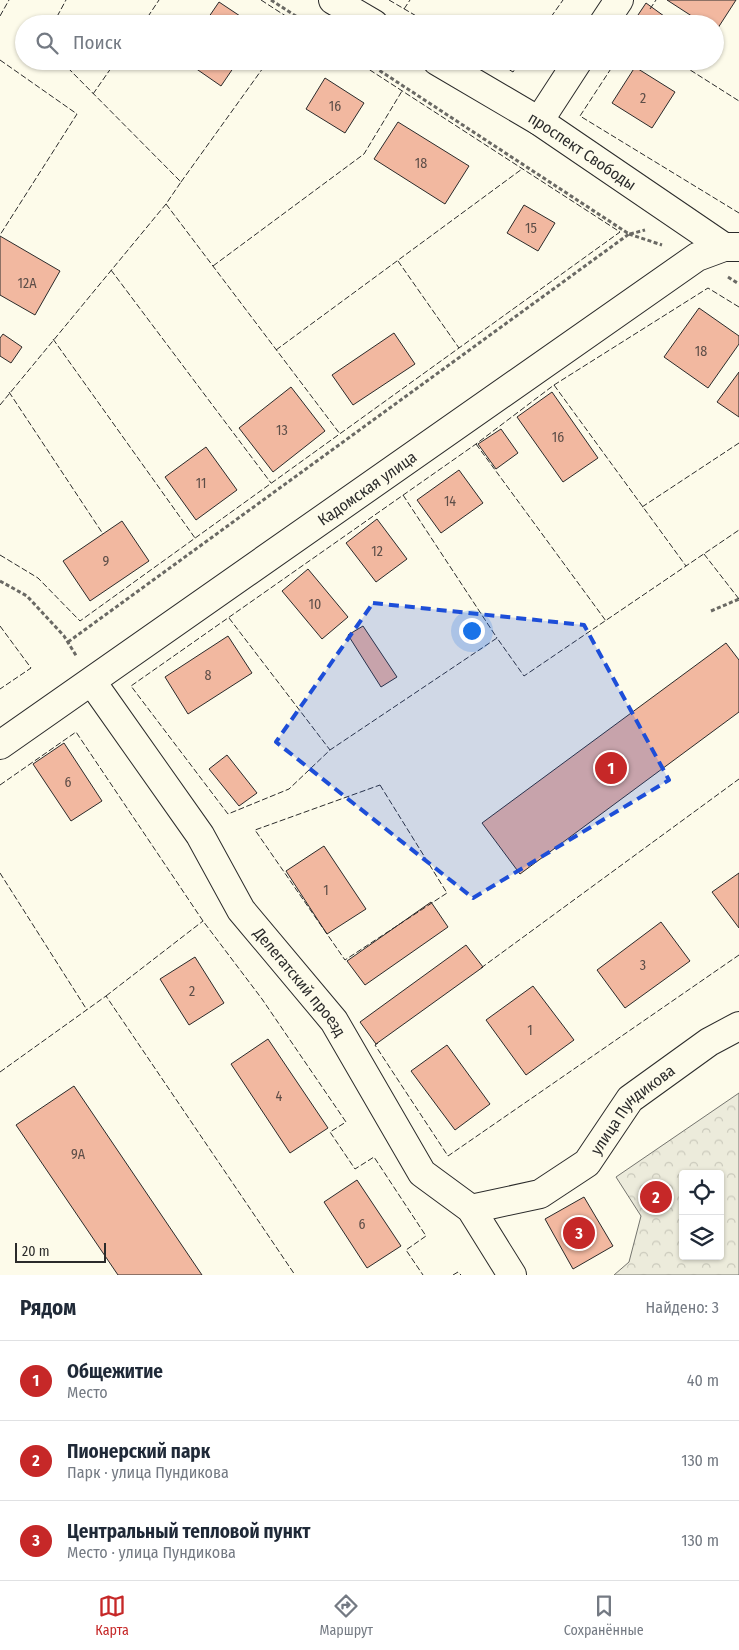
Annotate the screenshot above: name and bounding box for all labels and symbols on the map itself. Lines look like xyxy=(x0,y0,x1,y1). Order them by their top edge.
house number: 2 xyxy=(640,90,646,107)
house number: 16 xyxy=(329,98,341,115)
street label: проспект Свободы xyxy=(525,108,640,194)
house number: 18 xyxy=(415,155,427,172)
house number: 15 xyxy=(525,220,537,237)
house number: 12А xyxy=(18,275,37,292)
house number: 18 xyxy=(695,343,707,360)
house number: 13 xyxy=(276,422,288,439)
house number: 16 xyxy=(552,429,564,446)
street label: Кадомская улица xyxy=(314,447,420,530)
house number: 11 xyxy=(196,475,206,492)
house number: 14 xyxy=(444,493,456,510)
house number: 12 xyxy=(371,543,383,560)
house number: 9 xyxy=(103,553,110,570)
house number: 10 xyxy=(309,596,321,613)
your location xyxy=(459,618,485,644)
house number: 8 xyxy=(205,667,212,684)
pin: 1 xyxy=(595,749,627,787)
house number: 6 xyxy=(65,774,72,791)
house number: 1 xyxy=(323,882,329,899)
street label: Делегатский проезд xyxy=(249,923,350,1040)
house number: 3 xyxy=(640,957,646,974)
house number: 2 xyxy=(189,983,195,1000)
house number: 1 xyxy=(527,1022,533,1039)
street label: улица Пундикова xyxy=(586,1061,679,1158)
house number: 4 xyxy=(276,1088,283,1105)
house number: 9А xyxy=(71,1146,86,1163)
pin: 2 xyxy=(640,1178,672,1216)
pin: 3 xyxy=(563,1214,595,1252)
house number: 6 xyxy=(359,1216,366,1233)
scale bar xyxy=(15,1240,106,1263)

